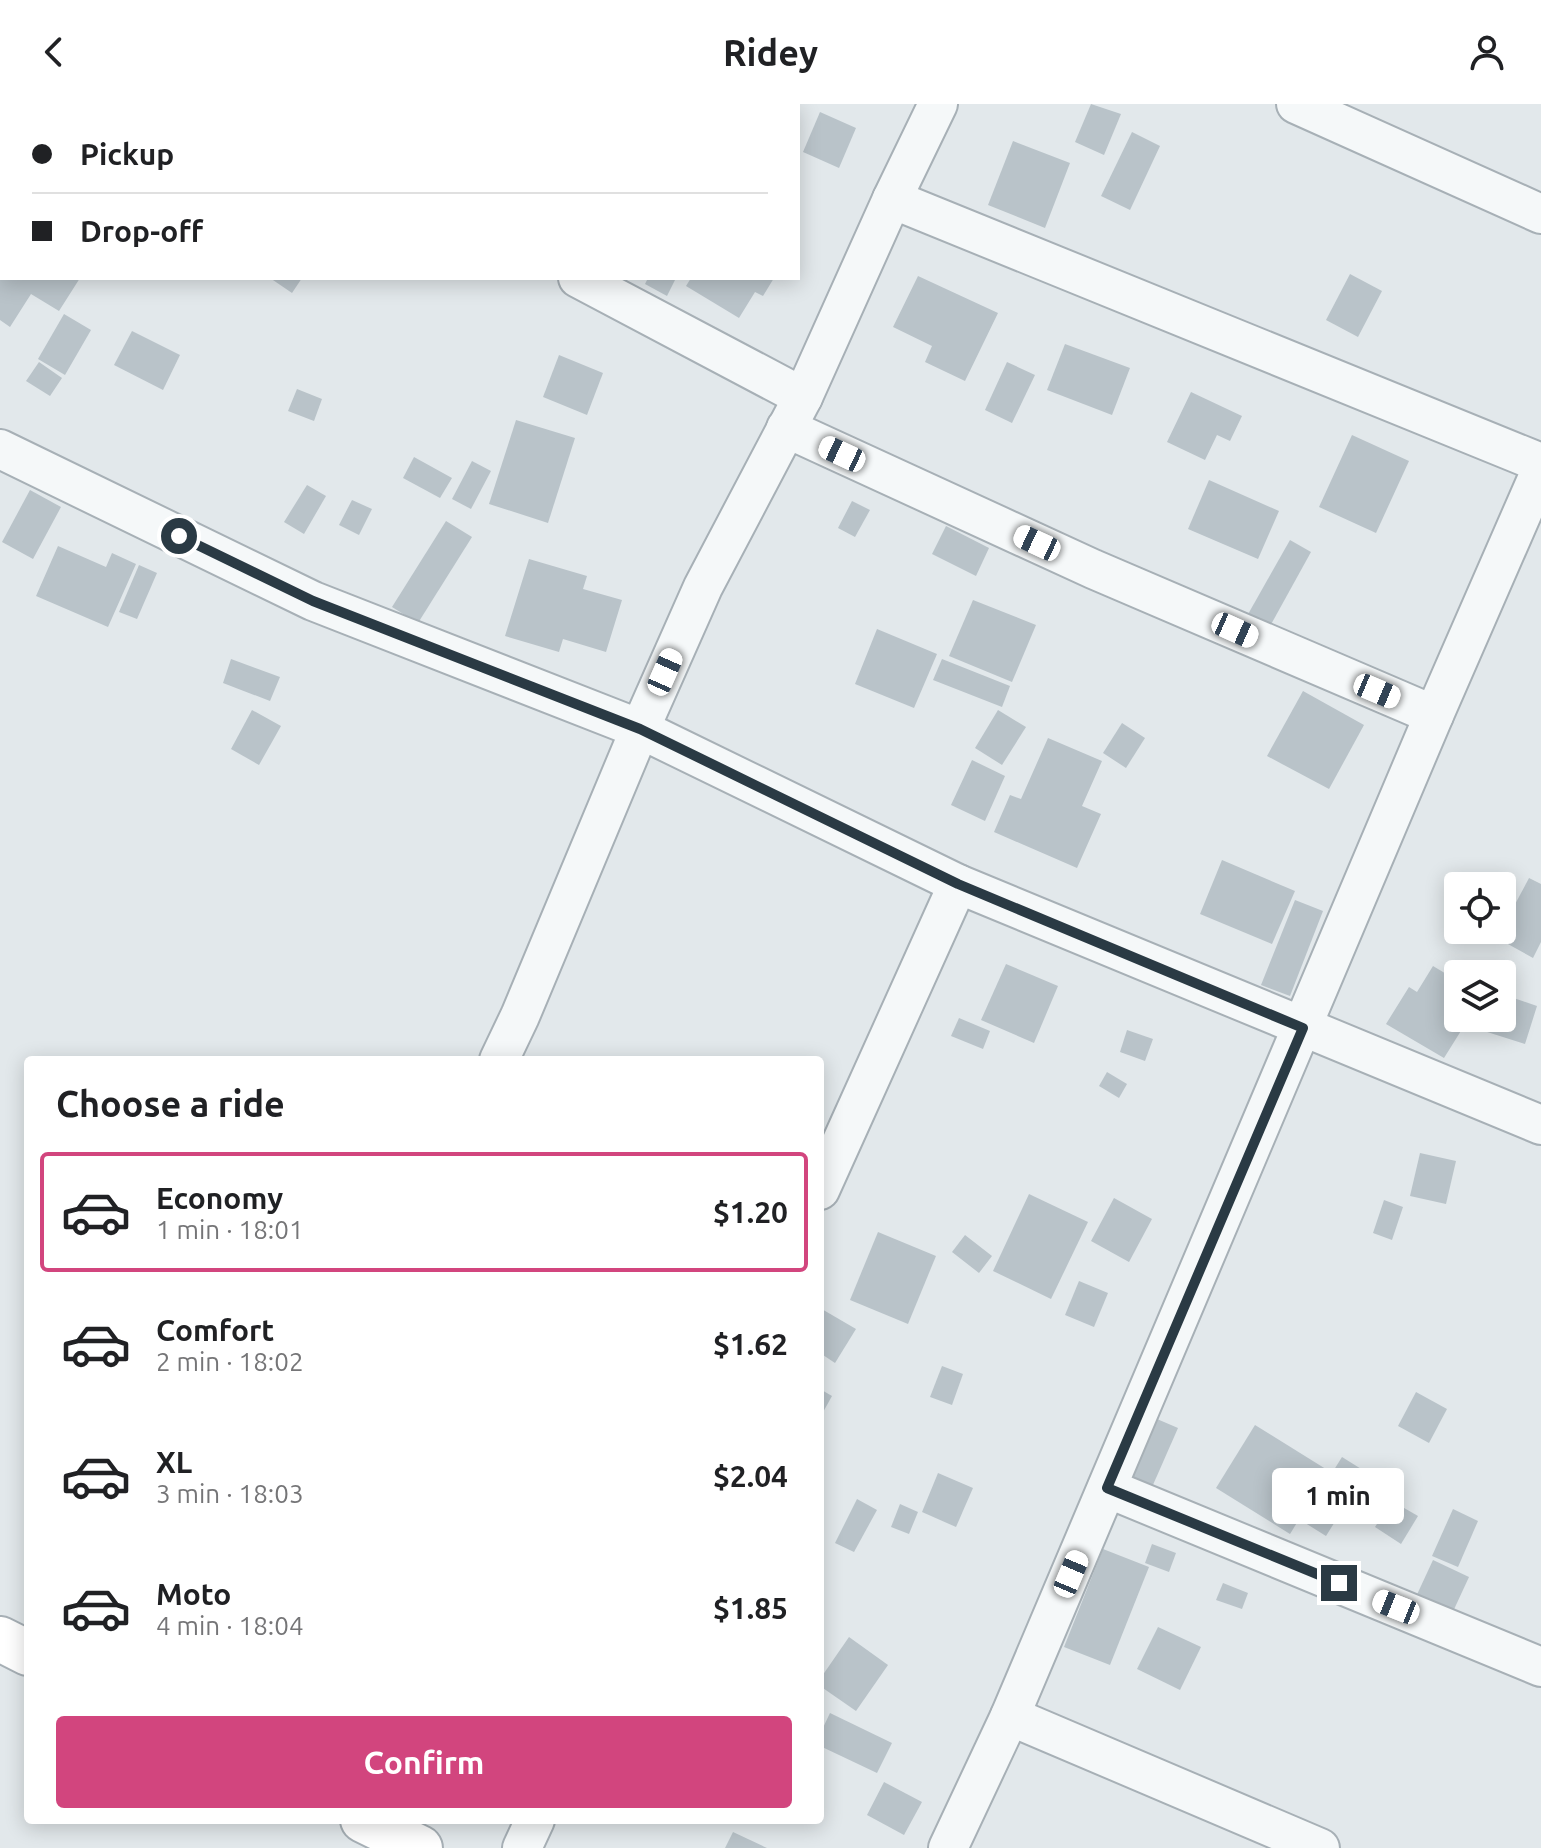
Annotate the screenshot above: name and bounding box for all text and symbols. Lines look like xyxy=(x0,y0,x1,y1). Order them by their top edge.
icon: back xyxy=(32,30,76,74)
icon: person xyxy=(1465,30,1509,74)
text: Ridey xyxy=(723,32,818,73)
text: Pickup xyxy=(80,137,174,171)
text: Drop-off xyxy=(80,214,203,248)
car xyxy=(815,433,869,475)
route start xyxy=(161,518,197,554)
car xyxy=(1010,522,1064,564)
car xyxy=(1208,609,1262,651)
car xyxy=(644,645,686,699)
car xyxy=(1350,671,1404,711)
map controls xyxy=(1444,872,1516,1032)
button: locate xyxy=(1444,872,1516,944)
button: layers xyxy=(1444,960,1516,1032)
text: Choose a ride xyxy=(56,1083,285,1124)
icon: car xyxy=(60,1176,132,1248)
text: Economy xyxy=(156,1181,283,1215)
text: $1.20 xyxy=(713,1195,788,1229)
text: 1 min · 18:01 xyxy=(156,1215,304,1244)
icon: car xyxy=(60,1308,132,1380)
text: Comfort xyxy=(156,1313,274,1347)
text: $1.62 xyxy=(713,1327,788,1361)
text: 2 min · 18:02 xyxy=(156,1347,304,1376)
icon: car xyxy=(60,1440,132,1512)
text: XL xyxy=(156,1445,192,1479)
text: $2.04 xyxy=(713,1459,788,1493)
callout: 1 min xyxy=(1273,1467,1405,1523)
text: 3 min · 18:03 xyxy=(156,1479,304,1508)
text: 1 min xyxy=(1305,1481,1371,1510)
car xyxy=(1051,1547,1091,1601)
route end xyxy=(1321,1565,1357,1601)
icon: car xyxy=(60,1572,132,1644)
text: Moto xyxy=(156,1577,231,1611)
car xyxy=(1369,1587,1423,1627)
text: $1.85 xyxy=(713,1591,788,1625)
text: 4 min · 18:04 xyxy=(156,1611,304,1640)
button: Confirm xyxy=(56,1716,792,1808)

